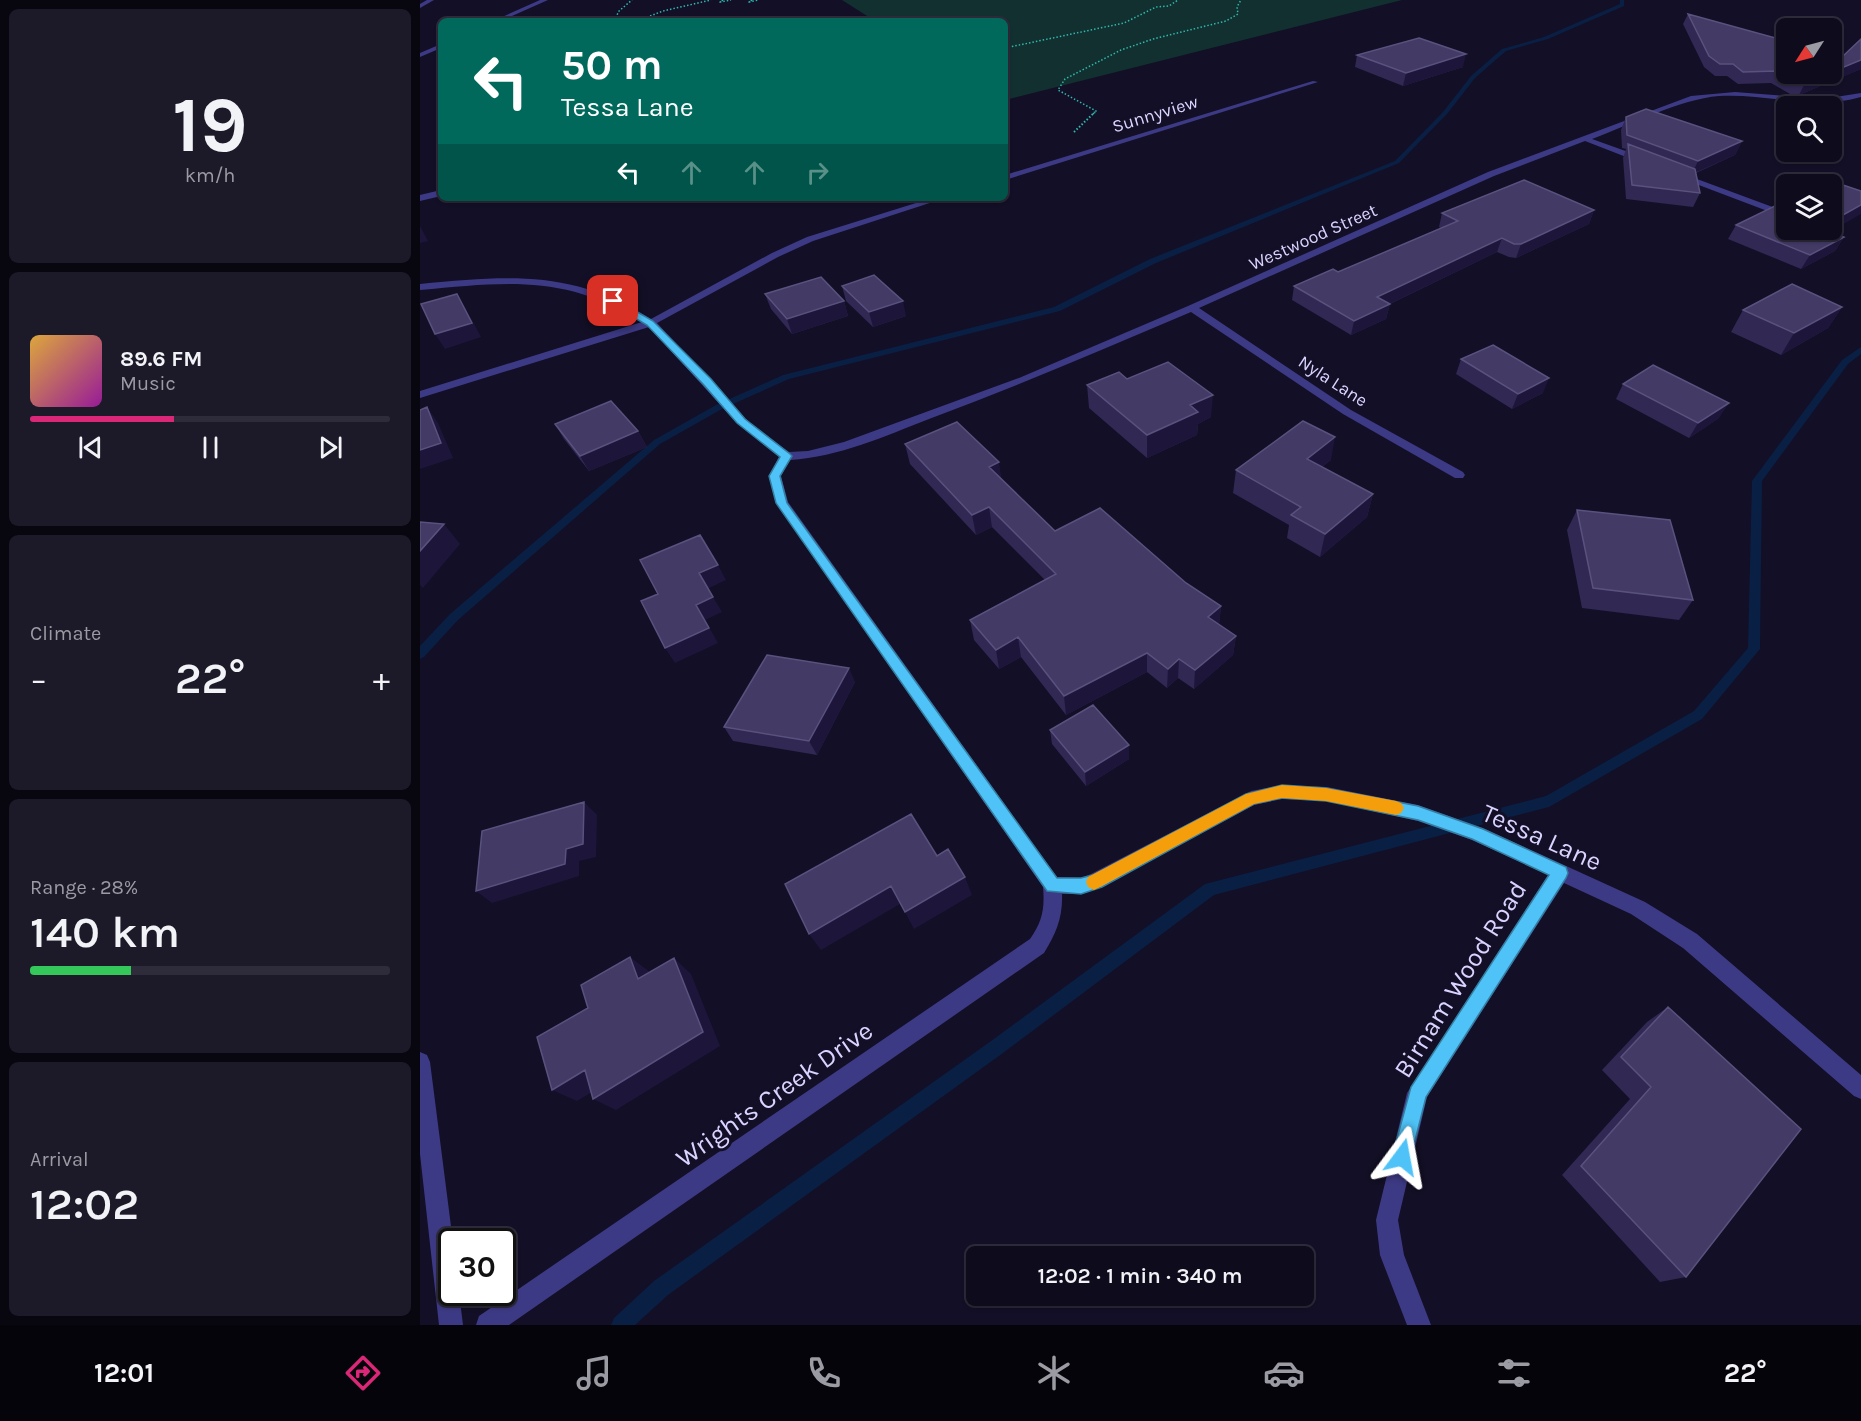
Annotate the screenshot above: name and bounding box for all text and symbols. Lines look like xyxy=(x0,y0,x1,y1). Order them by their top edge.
north arrow xyxy=(1776,18,1842,84)
map controls xyxy=(1776,18,1842,240)
text: 50 m xyxy=(561,40,663,90)
icon: left xyxy=(462,42,540,120)
text: 19 xyxy=(172,79,248,171)
text: Tessa Lane xyxy=(561,91,694,123)
street label: Sunnyview xyxy=(1109,91,1201,137)
button: search xyxy=(1776,96,1842,162)
icon: left xyxy=(612,156,645,189)
icon: ahead xyxy=(675,156,708,189)
icon: ahead xyxy=(738,156,771,189)
icon: right xyxy=(801,156,834,189)
text: km/h xyxy=(185,164,235,187)
button: layers xyxy=(1776,174,1842,240)
street label: Westwood Street xyxy=(1245,199,1381,275)
pin xyxy=(587,275,638,326)
icon: arrive xyxy=(596,284,629,317)
text: 89.6 FM xyxy=(120,346,203,372)
street label: Nyla Lane xyxy=(1294,350,1372,412)
text: Music xyxy=(120,372,176,395)
icon: previous xyxy=(74,431,107,464)
icon: pause xyxy=(194,431,227,464)
icon: next xyxy=(314,431,347,464)
text: Climate xyxy=(30,622,101,645)
text: 22° xyxy=(175,652,245,704)
text: − xyxy=(30,660,47,698)
text: + xyxy=(373,660,390,698)
street label: Tessa Lane xyxy=(1477,797,1606,878)
street label: Birnam Wood Road xyxy=(1387,875,1533,1083)
text: Range · 28% xyxy=(30,876,138,899)
text: 140 km xyxy=(30,906,180,958)
street label: Wrights Creek Drive xyxy=(670,1015,879,1174)
position arrow xyxy=(1370,1125,1434,1189)
text: Arrival xyxy=(30,1148,89,1171)
text: 12:02 xyxy=(30,1178,139,1230)
speed limit sign: 30 xyxy=(438,1228,516,1306)
text: 12:02 · 1 min · 340 m xyxy=(1037,1263,1243,1289)
icon: directions xyxy=(342,1352,384,1394)
icon: music xyxy=(573,1352,615,1394)
icon: phone xyxy=(803,1352,845,1394)
icon: climate xyxy=(1033,1352,1075,1394)
icon: car xyxy=(1263,1352,1305,1394)
icon: filters xyxy=(1493,1352,1535,1394)
text: 12:01 xyxy=(94,1357,154,1389)
text: 22° xyxy=(1724,1357,1767,1389)

